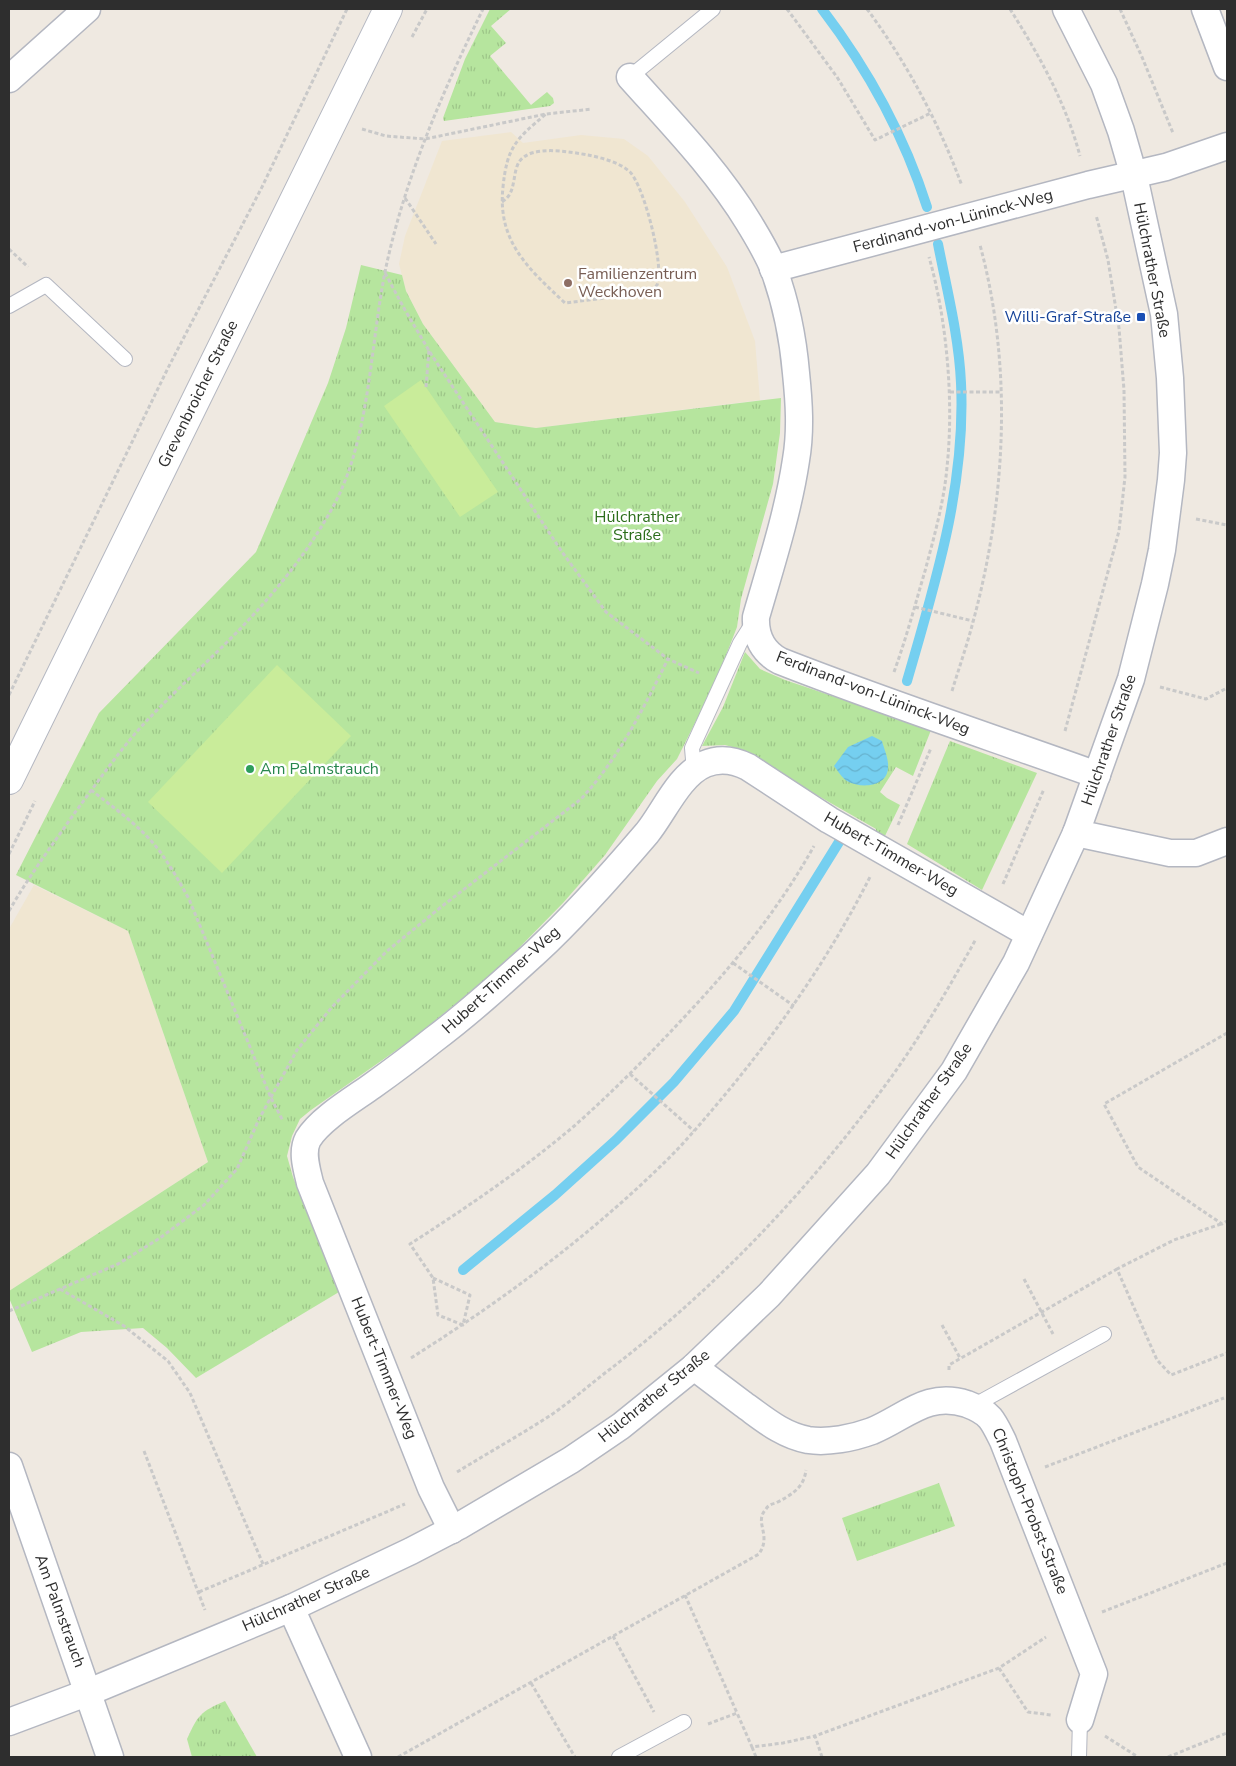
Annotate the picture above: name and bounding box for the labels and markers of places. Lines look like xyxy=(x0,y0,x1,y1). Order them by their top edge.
place label: Familienzentrum Weckhoven xyxy=(578,263,697,303)
marker: Familienzentrum Weckhoven xyxy=(562,277,574,289)
place label: Willi-Graf-Straße xyxy=(1004,306,1131,328)
marker: Willi-Graf-Straße xyxy=(1135,311,1147,323)
place label: Am Palmstrauch xyxy=(260,758,379,780)
marker: Am Palmstrauch xyxy=(244,763,256,775)

